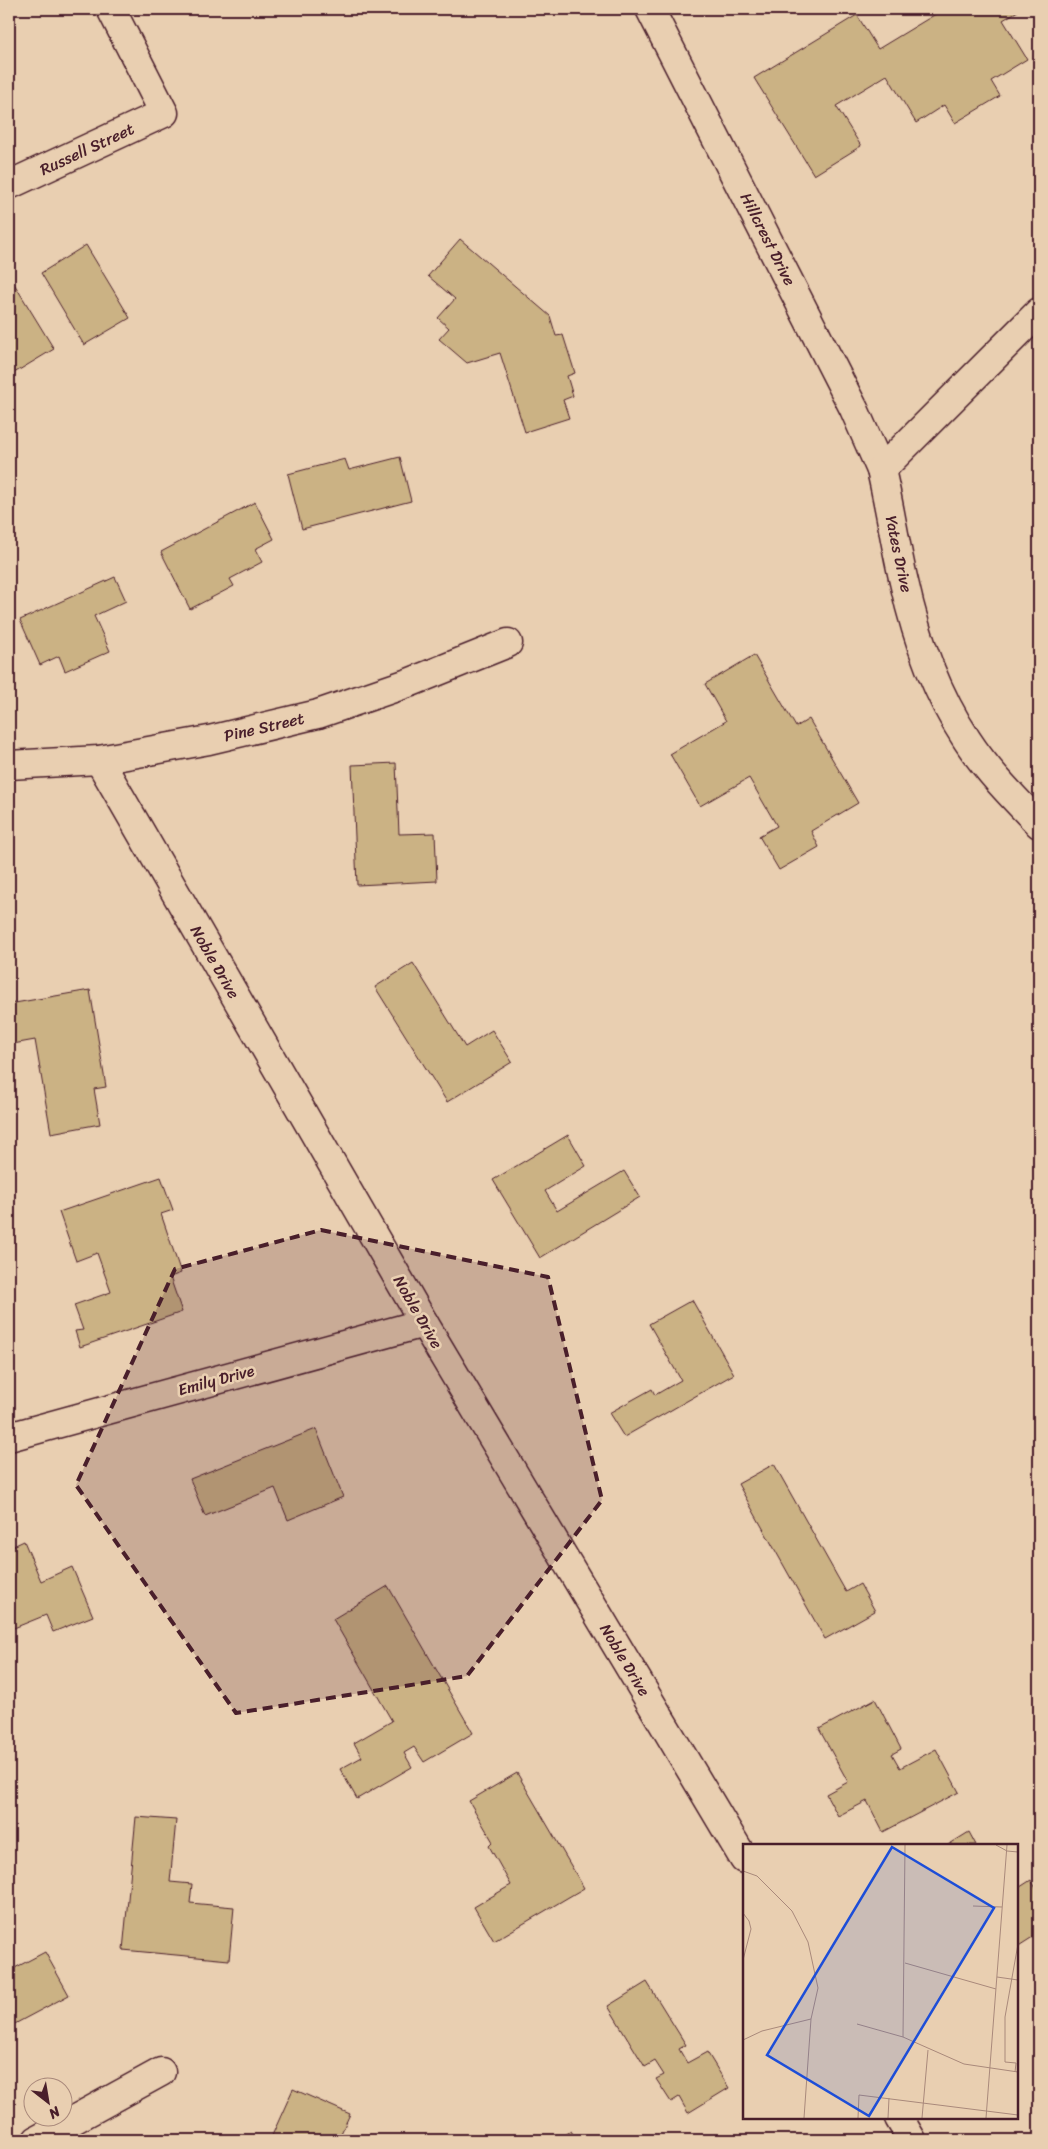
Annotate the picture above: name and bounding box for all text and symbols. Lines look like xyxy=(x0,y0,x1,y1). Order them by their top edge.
street label: Russell Street xyxy=(35,114,139,184)
street label: Hillcrest Drive xyxy=(732,187,804,291)
street label: Yates Drive xyxy=(877,513,921,595)
street label: Pine Street xyxy=(221,704,307,750)
street label: Noble Drive xyxy=(182,920,248,1004)
street label: Noble Drive xyxy=(385,1270,451,1354)
street label: Emily Drive xyxy=(174,1356,258,1404)
street label: Noble Drive xyxy=(592,1618,658,1702)
inset map xyxy=(743,1844,1018,2119)
north arrow xyxy=(22,2076,72,2126)
text: N xyxy=(44,2099,66,2126)

